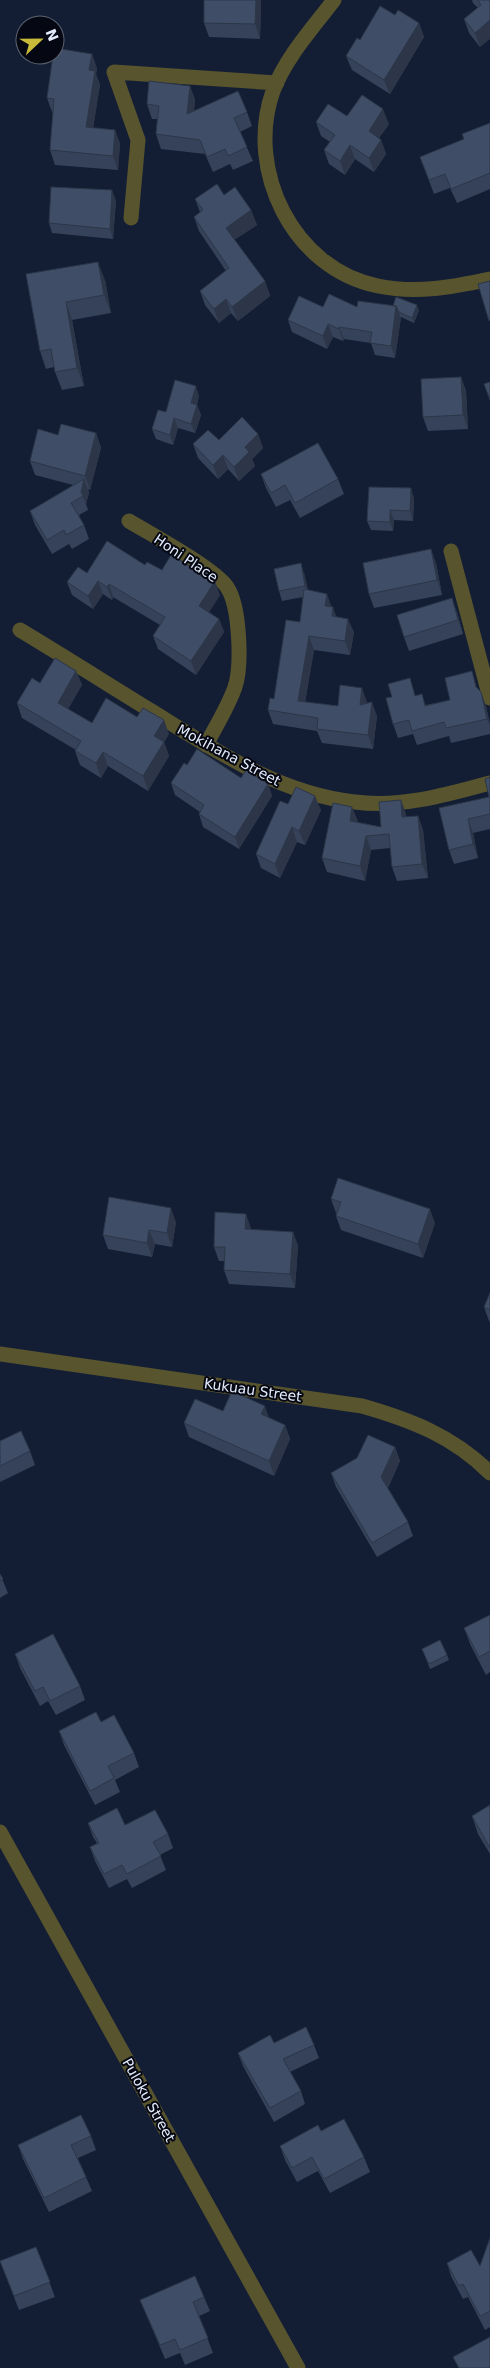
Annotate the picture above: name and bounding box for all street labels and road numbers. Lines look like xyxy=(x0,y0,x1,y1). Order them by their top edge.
street label: Honi Place xyxy=(151,531,221,585)
street label: Mokihana Street xyxy=(175,721,284,789)
street label: Kukuau Street xyxy=(203,1375,303,1405)
street label: Puloku Street xyxy=(119,2055,179,2145)

